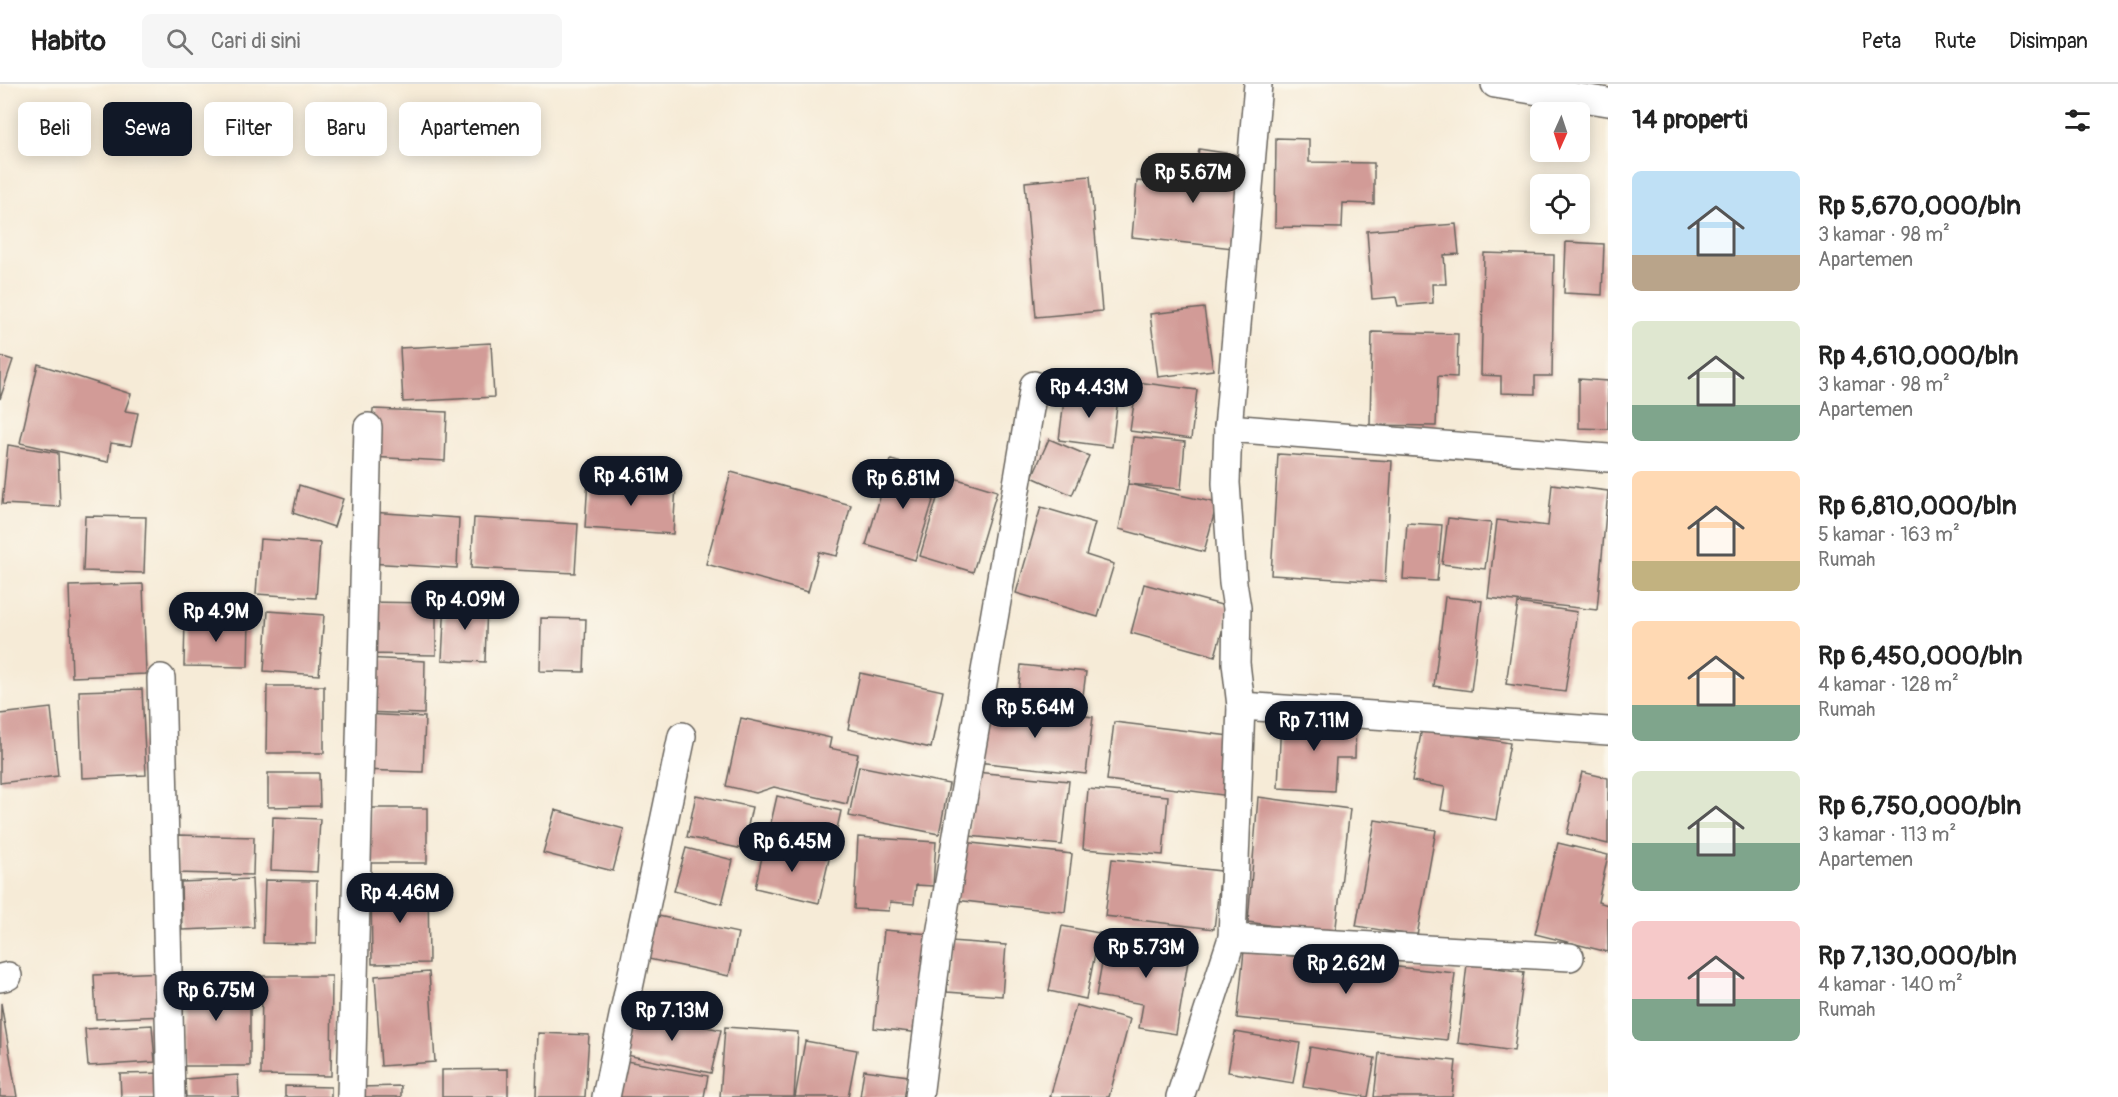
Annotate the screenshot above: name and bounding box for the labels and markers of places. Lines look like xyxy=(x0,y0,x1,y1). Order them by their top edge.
pin: Rp 5.67M xyxy=(1131,153,1255,204)
pin: Rp 4.43M xyxy=(1027,368,1151,419)
pin: Rp 4.61M xyxy=(569,456,693,507)
pin: Rp 6.81M xyxy=(841,459,965,510)
pin: Rp 4.09M xyxy=(403,580,527,631)
pin: Rp 4.9M xyxy=(161,592,271,643)
pin: Rp 5.64M xyxy=(973,688,1097,739)
pin: Rp 7.11M xyxy=(1252,701,1376,752)
pin: Rp 6.45M xyxy=(730,822,854,873)
pin: Rp 4.46M xyxy=(338,873,462,924)
pin: Rp 5.73M xyxy=(1084,928,1208,979)
pin: Rp 2.62M xyxy=(1284,944,1408,995)
pin: Rp 6.75M xyxy=(154,971,278,1022)
pin: Rp 7.13M xyxy=(610,991,734,1042)

